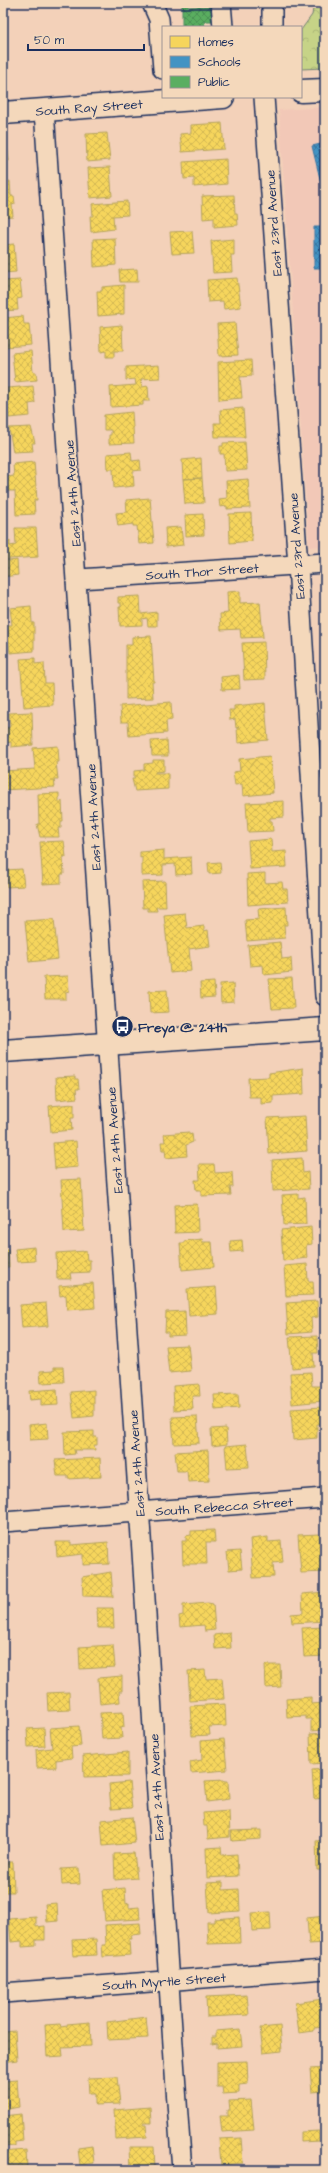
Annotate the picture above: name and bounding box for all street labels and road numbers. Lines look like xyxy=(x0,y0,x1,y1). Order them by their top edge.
street label: South Ray Street xyxy=(35,95,144,122)
street label: East 23rd Avenue xyxy=(261,169,287,277)
street label: East 24th Avenue xyxy=(60,439,86,547)
street label: East 23rd Avenue xyxy=(284,492,310,600)
street label: South Thor Street xyxy=(145,559,260,585)
street label: East 24th Avenue xyxy=(82,763,106,871)
street label: East 24th Avenue xyxy=(102,1086,128,1194)
street label: East 24th Avenue xyxy=(124,1409,150,1517)
street label: South Rebecca Street xyxy=(155,1493,294,1521)
street label: East 24th Avenue xyxy=(145,1733,169,1841)
street label: South Myrtle Street xyxy=(102,1969,227,1996)

